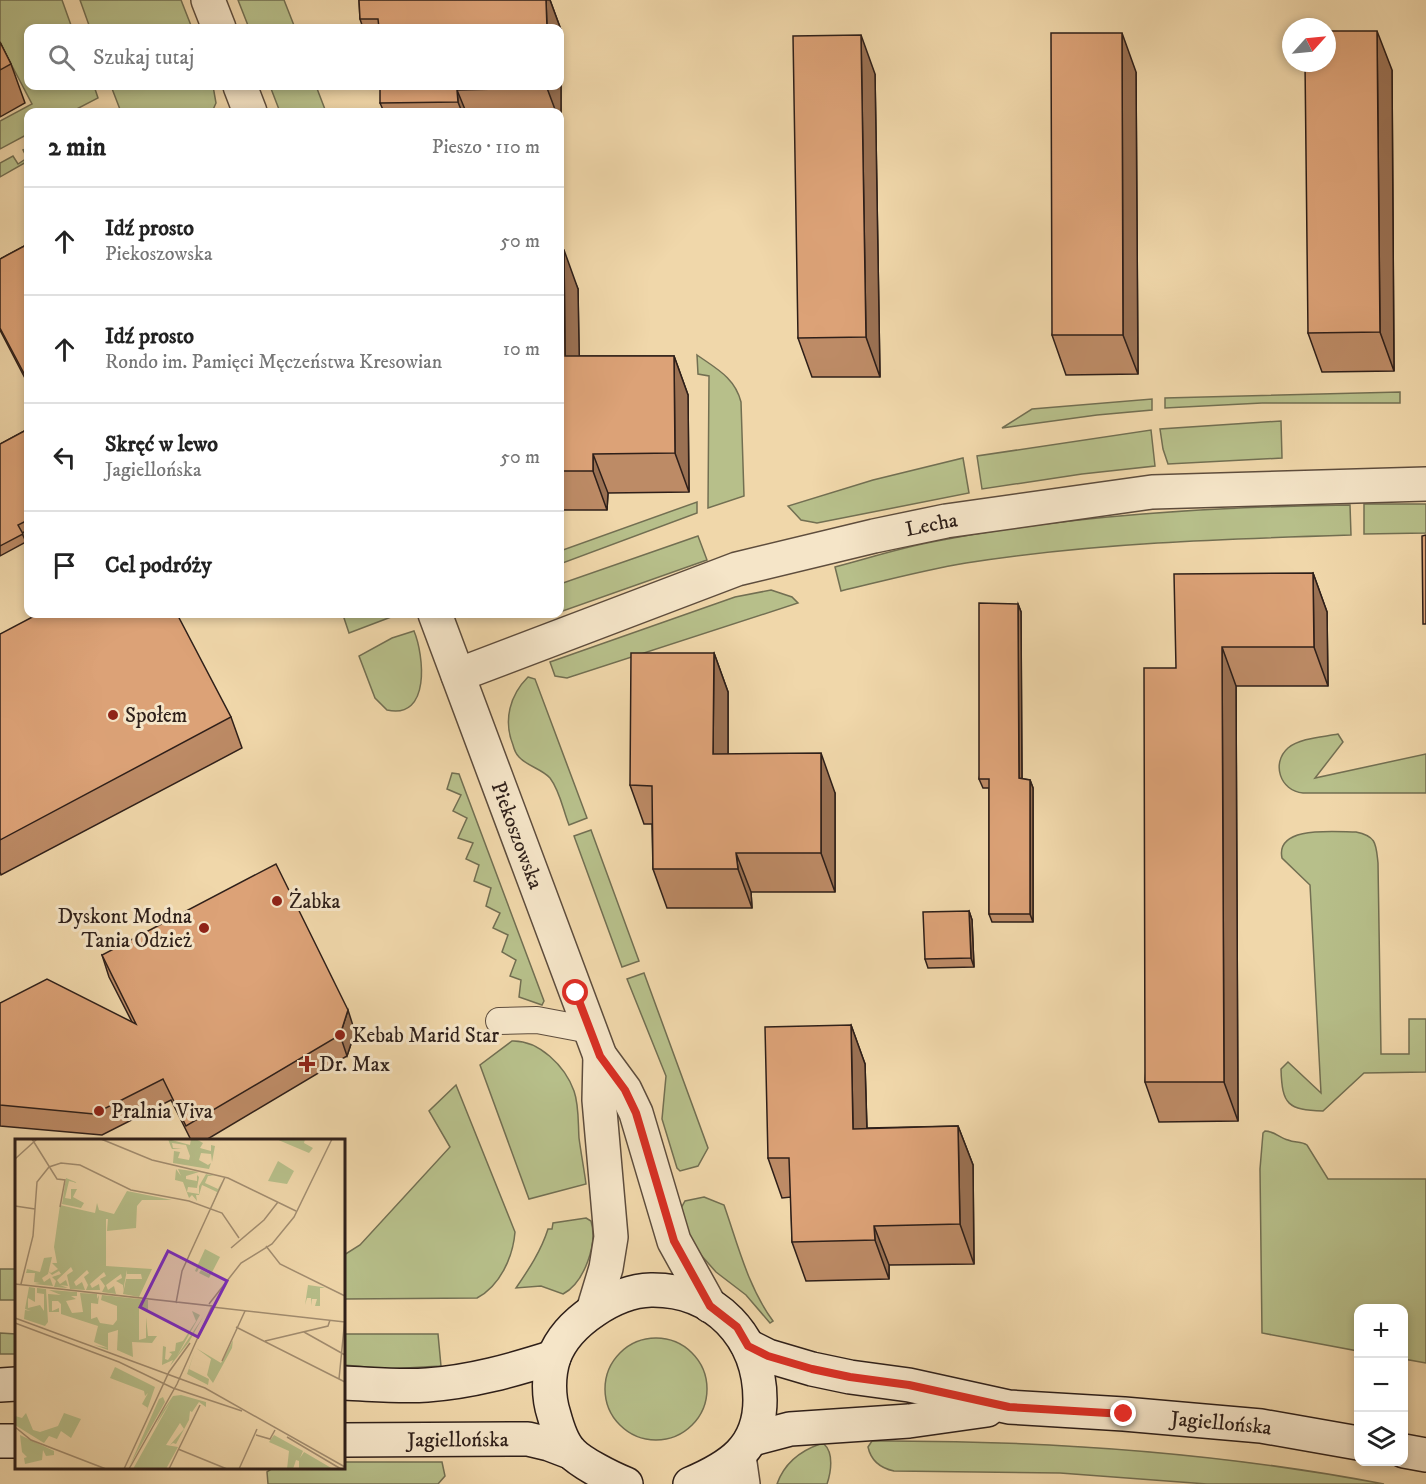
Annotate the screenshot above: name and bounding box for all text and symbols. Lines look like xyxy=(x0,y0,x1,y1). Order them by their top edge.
north arrow xyxy=(1282,18,1336,72)
search box xyxy=(24,24,564,90)
icon: search xyxy=(45,41,78,74)
text: Szukaj tutaj xyxy=(93,44,194,71)
text: 2 min xyxy=(48,131,106,164)
text: Pieszo · 110 m xyxy=(432,135,540,160)
text: Idź prosto xyxy=(105,215,194,242)
icon: ahead xyxy=(48,225,81,258)
text: 50 m xyxy=(500,229,540,254)
text: Piekoszowska xyxy=(105,242,212,267)
text: Idź prosto xyxy=(105,323,194,350)
icon: ahead xyxy=(48,333,81,366)
text: 10 m xyxy=(503,337,540,362)
text: Rondo im. Pamięci Męczeństwa Kresowian xyxy=(105,350,442,375)
text: Skręć w lewo xyxy=(105,431,218,458)
icon: left xyxy=(48,441,81,474)
text: 50 m xyxy=(500,445,540,470)
text: Jagiellońska xyxy=(105,458,201,483)
street label: Lecha xyxy=(903,508,959,543)
icon: arrive xyxy=(48,549,81,582)
text: Cel podróży xyxy=(105,552,212,579)
place label: Społem xyxy=(125,703,188,729)
marker: Społem xyxy=(106,708,120,722)
street label: Piekoszowska xyxy=(485,778,549,893)
place label: Żabka xyxy=(289,888,341,915)
marker: Żabka xyxy=(270,894,284,908)
place label: Dyskont Modna Tania Odzież xyxy=(57,904,192,954)
marker: Dyskont Modna Tania Odzież xyxy=(197,921,211,935)
route start xyxy=(562,979,588,1005)
place label: Kebab Marid Star xyxy=(352,1023,499,1049)
marker: Kebab Marid Star xyxy=(333,1028,347,1042)
place label: Dr. Max xyxy=(319,1052,390,1078)
marker: Dr. Max xyxy=(300,1057,314,1071)
place label: Pralnia Viva xyxy=(111,1099,213,1125)
marker: Pralnia Viva xyxy=(92,1104,106,1118)
inset map xyxy=(15,1139,345,1469)
map controls xyxy=(1354,1304,1408,1466)
button: + xyxy=(1354,1304,1408,1358)
button: − xyxy=(1354,1358,1408,1412)
route end xyxy=(1110,1400,1136,1426)
street label: Jagiellońska xyxy=(1168,1406,1274,1442)
button: layers xyxy=(1354,1412,1408,1466)
street label: Jagiellońska xyxy=(405,1427,509,1454)

